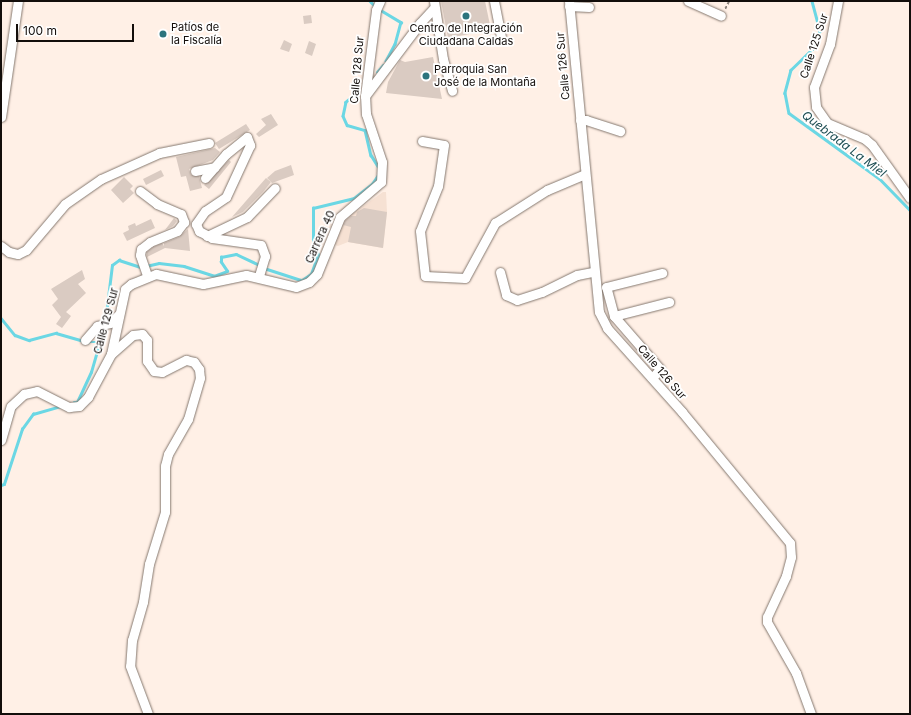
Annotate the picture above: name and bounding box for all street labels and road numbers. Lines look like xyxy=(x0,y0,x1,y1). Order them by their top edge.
street label: Calle 125 Sur xyxy=(797,12,831,80)
street label: Calle 126 Sur xyxy=(553,32,573,100)
street label: Calle 128 Sur xyxy=(347,36,367,104)
street label: Carrera 40 xyxy=(303,209,337,265)
street label: Calle 129 Sur xyxy=(91,287,121,355)
street label: Calle 126 Sur xyxy=(635,342,689,402)

